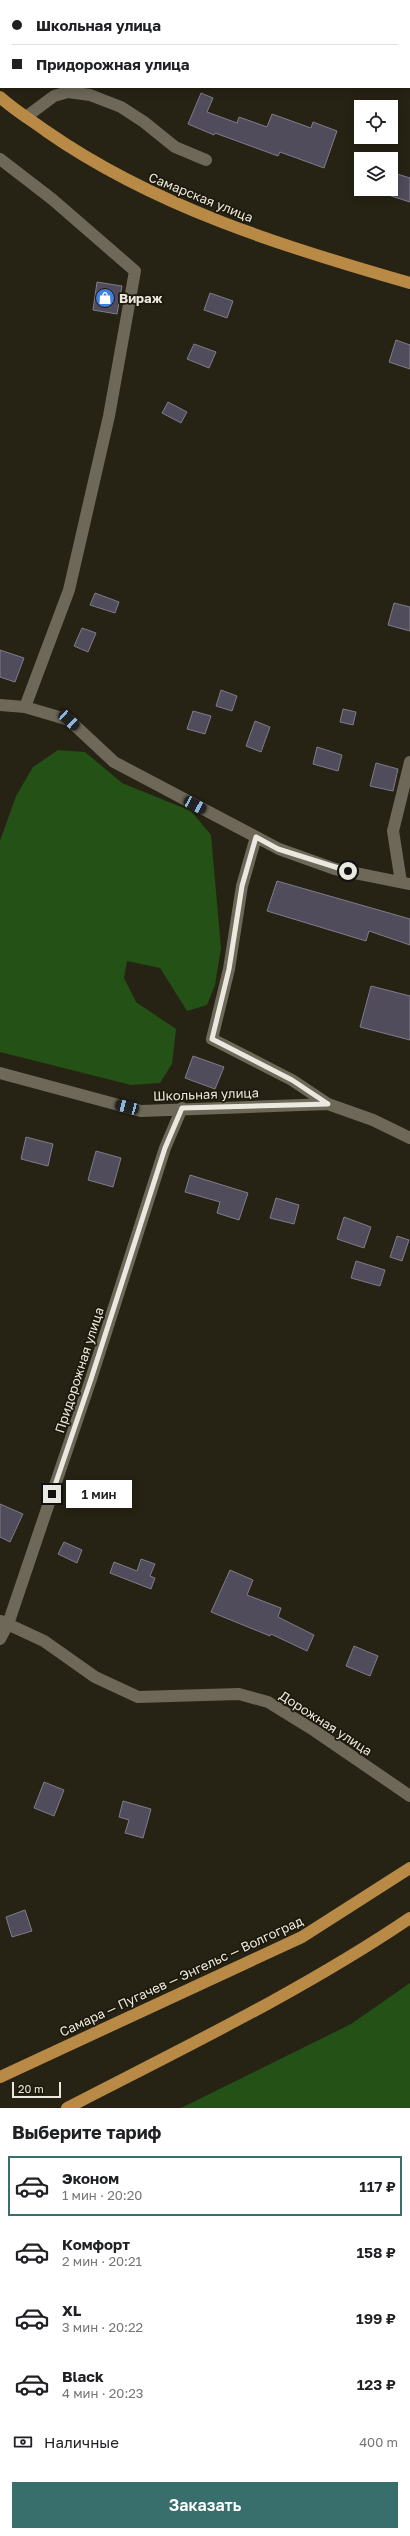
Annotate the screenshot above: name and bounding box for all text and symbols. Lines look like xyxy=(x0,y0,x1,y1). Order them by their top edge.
text: Школьная улица xyxy=(36,16,161,34)
text: Придорожная улица xyxy=(36,55,190,73)
map controls xyxy=(354,100,398,196)
button: locate xyxy=(354,100,398,144)
button: layers xyxy=(354,152,398,196)
street label: Самарская улица xyxy=(146,169,256,225)
shop icon: Вираж xyxy=(94,287,116,309)
place label: Вираж xyxy=(119,290,163,306)
car xyxy=(56,707,82,733)
car xyxy=(182,794,208,816)
route start xyxy=(339,862,357,880)
street label: Школьная улица xyxy=(153,1084,259,1104)
car xyxy=(114,1098,140,1116)
street label: Придорожная улица xyxy=(51,1305,107,1435)
callout: 1 мин xyxy=(66,1480,132,1508)
route end xyxy=(43,1485,61,1503)
text: 1 мин xyxy=(81,1486,117,1502)
street label: Дорожная улица xyxy=(277,1687,375,1759)
street label: Самара — Пугачев — Энгельс — Волгоград xyxy=(57,1912,305,2040)
scale bar xyxy=(12,2080,61,2099)
text: 20 m xyxy=(18,2082,44,2095)
text: Выберите тариф xyxy=(12,2121,161,2143)
icon: car xyxy=(14,2168,50,2204)
text: Эконом xyxy=(62,2169,119,2187)
text: 117 ₽ xyxy=(359,2177,396,2195)
text: 1 мин · 20:20 xyxy=(62,2187,142,2203)
icon: car xyxy=(14,2234,50,2270)
text: Комфорт xyxy=(62,2235,130,2253)
text: 158 ₽ xyxy=(356,2243,396,2261)
text: 2 мин · 20:21 xyxy=(62,2253,142,2269)
icon: car xyxy=(14,2300,50,2336)
text: XL xyxy=(62,2301,81,2319)
text: 199 ₽ xyxy=(356,2309,396,2327)
text: 3 мин · 20:22 xyxy=(62,2319,143,2335)
icon: car xyxy=(14,2366,50,2402)
text: Black xyxy=(62,2367,104,2385)
text: 123 ₽ xyxy=(357,2375,396,2393)
text: 4 мин · 20:23 xyxy=(62,2385,143,2401)
icon: cash xyxy=(12,2431,34,2453)
text: Наличные xyxy=(44,2433,119,2451)
text: 400 m xyxy=(359,2434,398,2450)
button: Заказать xyxy=(12,2482,398,2528)

